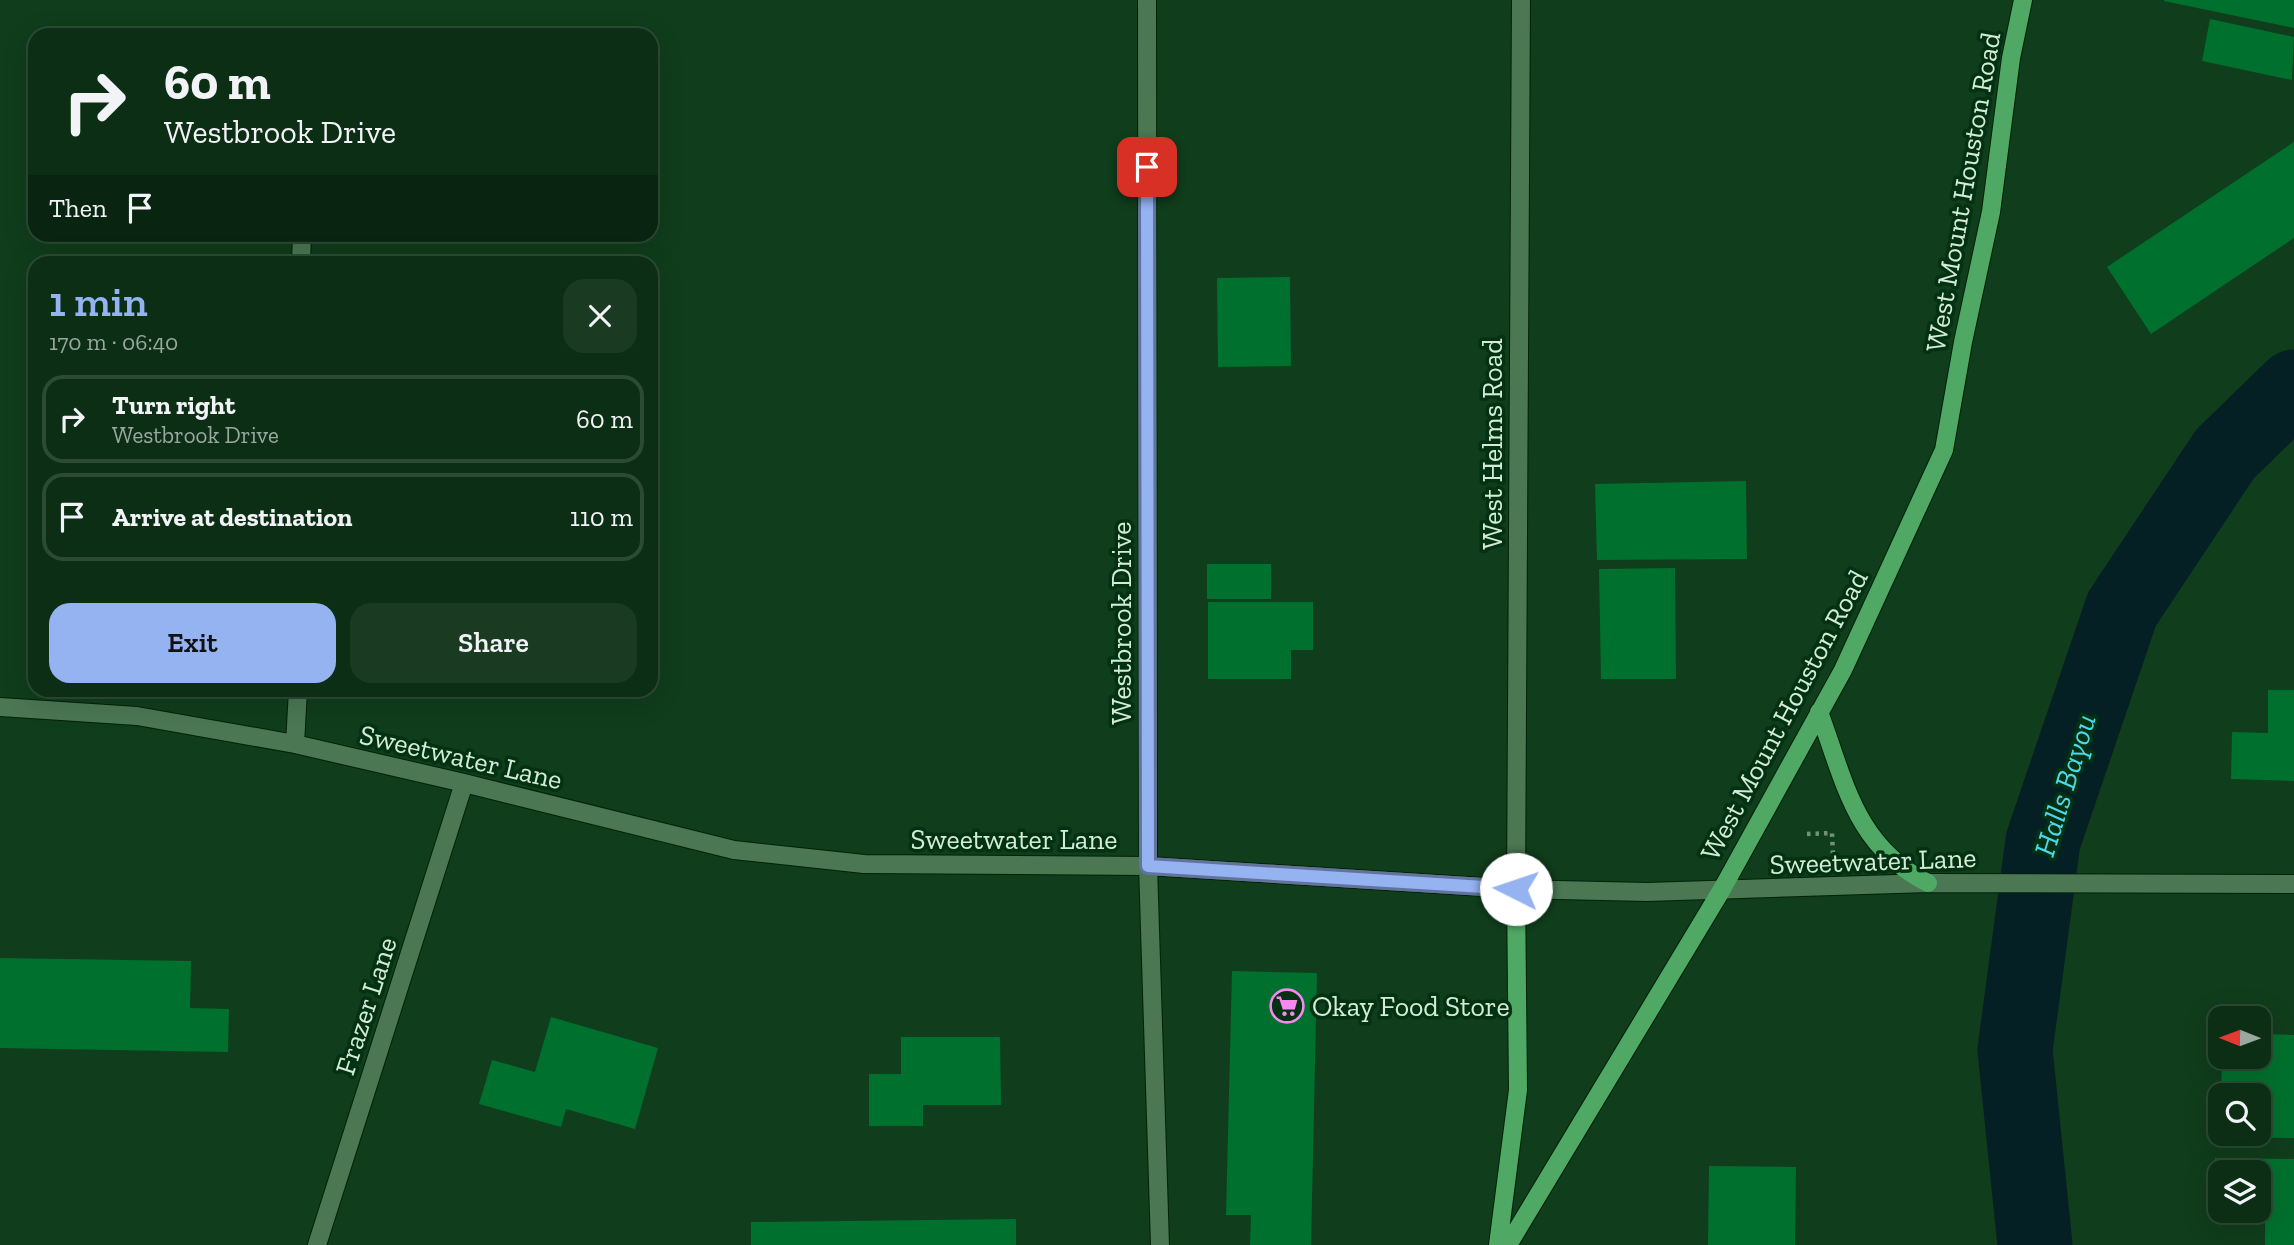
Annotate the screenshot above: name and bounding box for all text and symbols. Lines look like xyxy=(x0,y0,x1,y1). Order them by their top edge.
street label: West Mount Houston Road xyxy=(1919,30,2007,354)
text: 60 m xyxy=(164,53,271,112)
icon: right xyxy=(49,56,140,147)
text: Westbrook Drive xyxy=(164,113,396,151)
pin xyxy=(1117,137,1177,197)
icon: arrive xyxy=(1128,148,1166,186)
icon: arrive xyxy=(121,189,159,227)
text: Then xyxy=(49,192,107,224)
text: 1 min xyxy=(49,276,148,327)
button: close xyxy=(563,279,637,353)
text: 170 m · 06:40 xyxy=(49,328,178,356)
street label: West Helms Road xyxy=(1476,338,1509,550)
text: Turn right xyxy=(112,389,235,421)
icon: right xyxy=(53,400,91,438)
text: 60 m xyxy=(576,403,633,435)
text: Westbrook Drive xyxy=(112,421,279,449)
icon: arrive xyxy=(53,498,91,536)
text: Arrive at destination xyxy=(112,501,352,533)
text: 110 m xyxy=(570,501,633,533)
street label: Westbrook Drive xyxy=(1105,522,1138,724)
street label: West Mount Houston Road xyxy=(1693,564,1875,866)
button: Exit xyxy=(49,603,336,683)
button: Share xyxy=(350,603,637,683)
water label: Halls Bayou xyxy=(2026,710,2104,860)
street label: Sweetwater Lane xyxy=(357,718,565,796)
street label: Sweetwater Lane xyxy=(911,823,1117,856)
street label: Sweetwater Lane xyxy=(1769,841,1977,881)
position arrow xyxy=(1479,852,1553,926)
street label: Frazer Lane xyxy=(328,933,404,1079)
supermarket icon: Okay Food Store xyxy=(1268,987,1306,1025)
place label: Okay Food Store xyxy=(1312,990,1510,1023)
north arrow xyxy=(2208,1006,2272,1069)
map controls xyxy=(2208,1006,2271,1223)
button: search xyxy=(2208,1083,2271,1146)
button: layers xyxy=(2208,1160,2271,1223)

